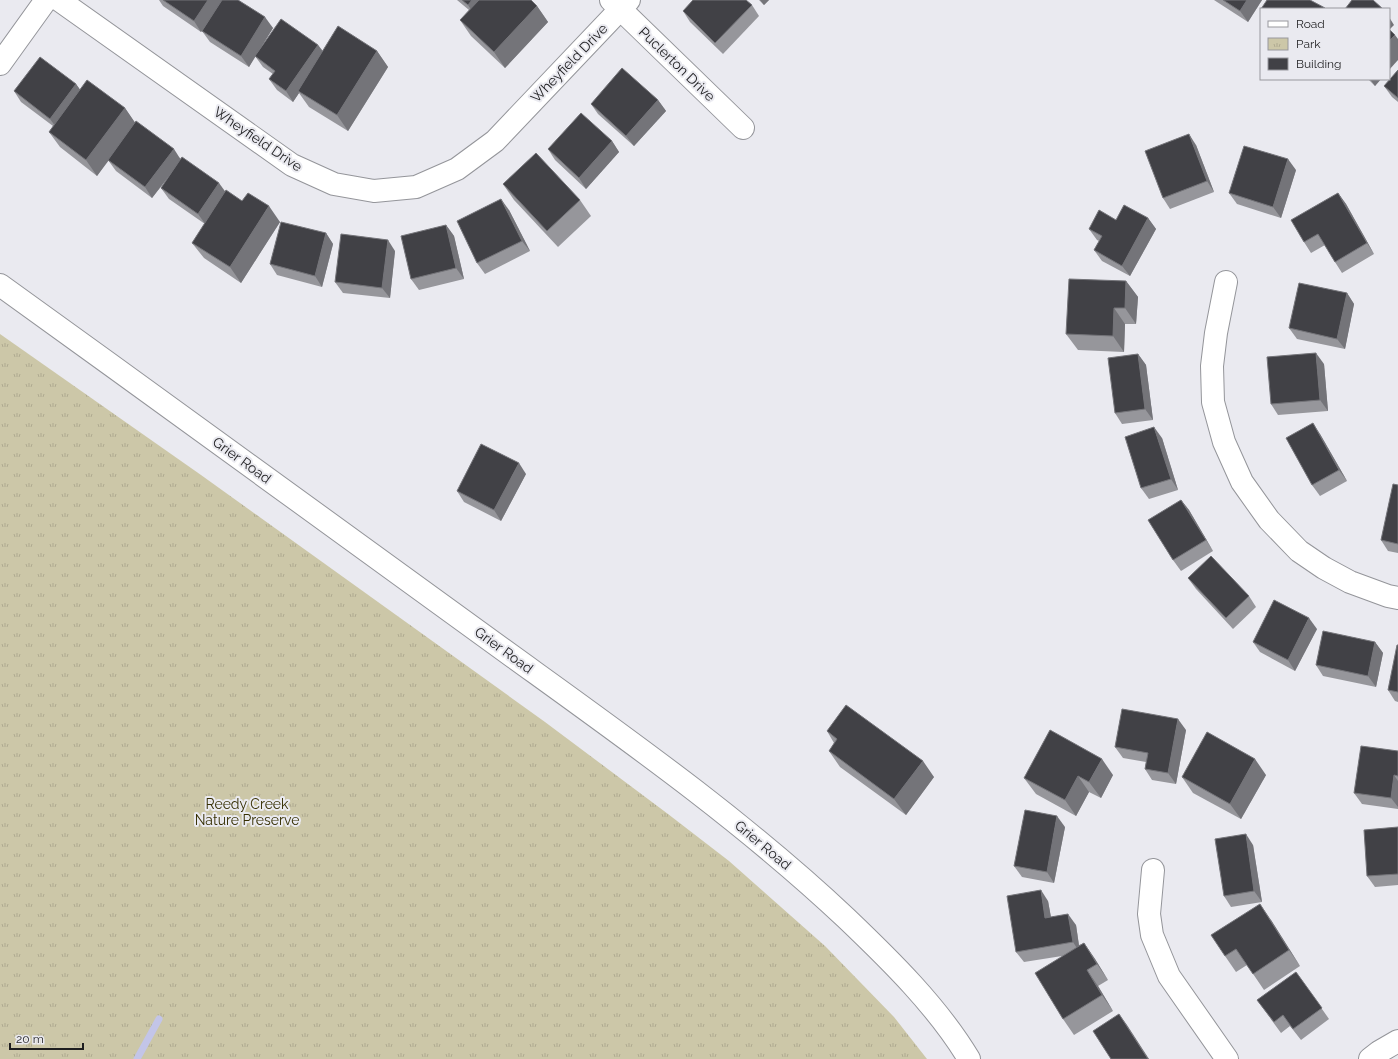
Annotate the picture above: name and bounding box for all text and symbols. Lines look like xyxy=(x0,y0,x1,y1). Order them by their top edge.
legend xyxy=(1260,8,1390,80)
text: Road xyxy=(1296,17,1325,31)
street label: Wheyfield Drive xyxy=(527,20,611,106)
street label: Puclerton Drive xyxy=(636,24,718,104)
text: Park xyxy=(1296,37,1321,51)
text: Building xyxy=(1296,57,1342,71)
street label: Wheyfield Drive xyxy=(211,104,305,174)
street label: Grier Road xyxy=(210,434,274,486)
street label: Grier Road xyxy=(472,624,536,676)
park label: Reedy Creek Nature Preserve xyxy=(195,796,299,828)
street label: Grier Road xyxy=(732,817,794,873)
scale bar xyxy=(10,1025,83,1051)
text: 20 m xyxy=(16,1032,44,1046)

